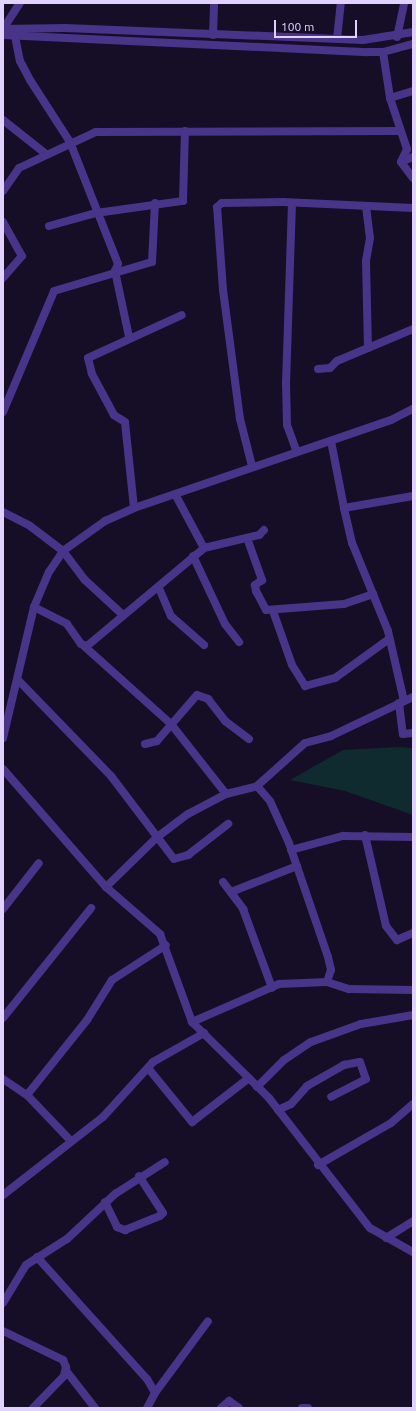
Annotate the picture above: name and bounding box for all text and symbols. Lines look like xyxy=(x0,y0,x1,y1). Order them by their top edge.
scale bar xyxy=(276,12,359,38)
text: 100 m xyxy=(281,20,314,33)

